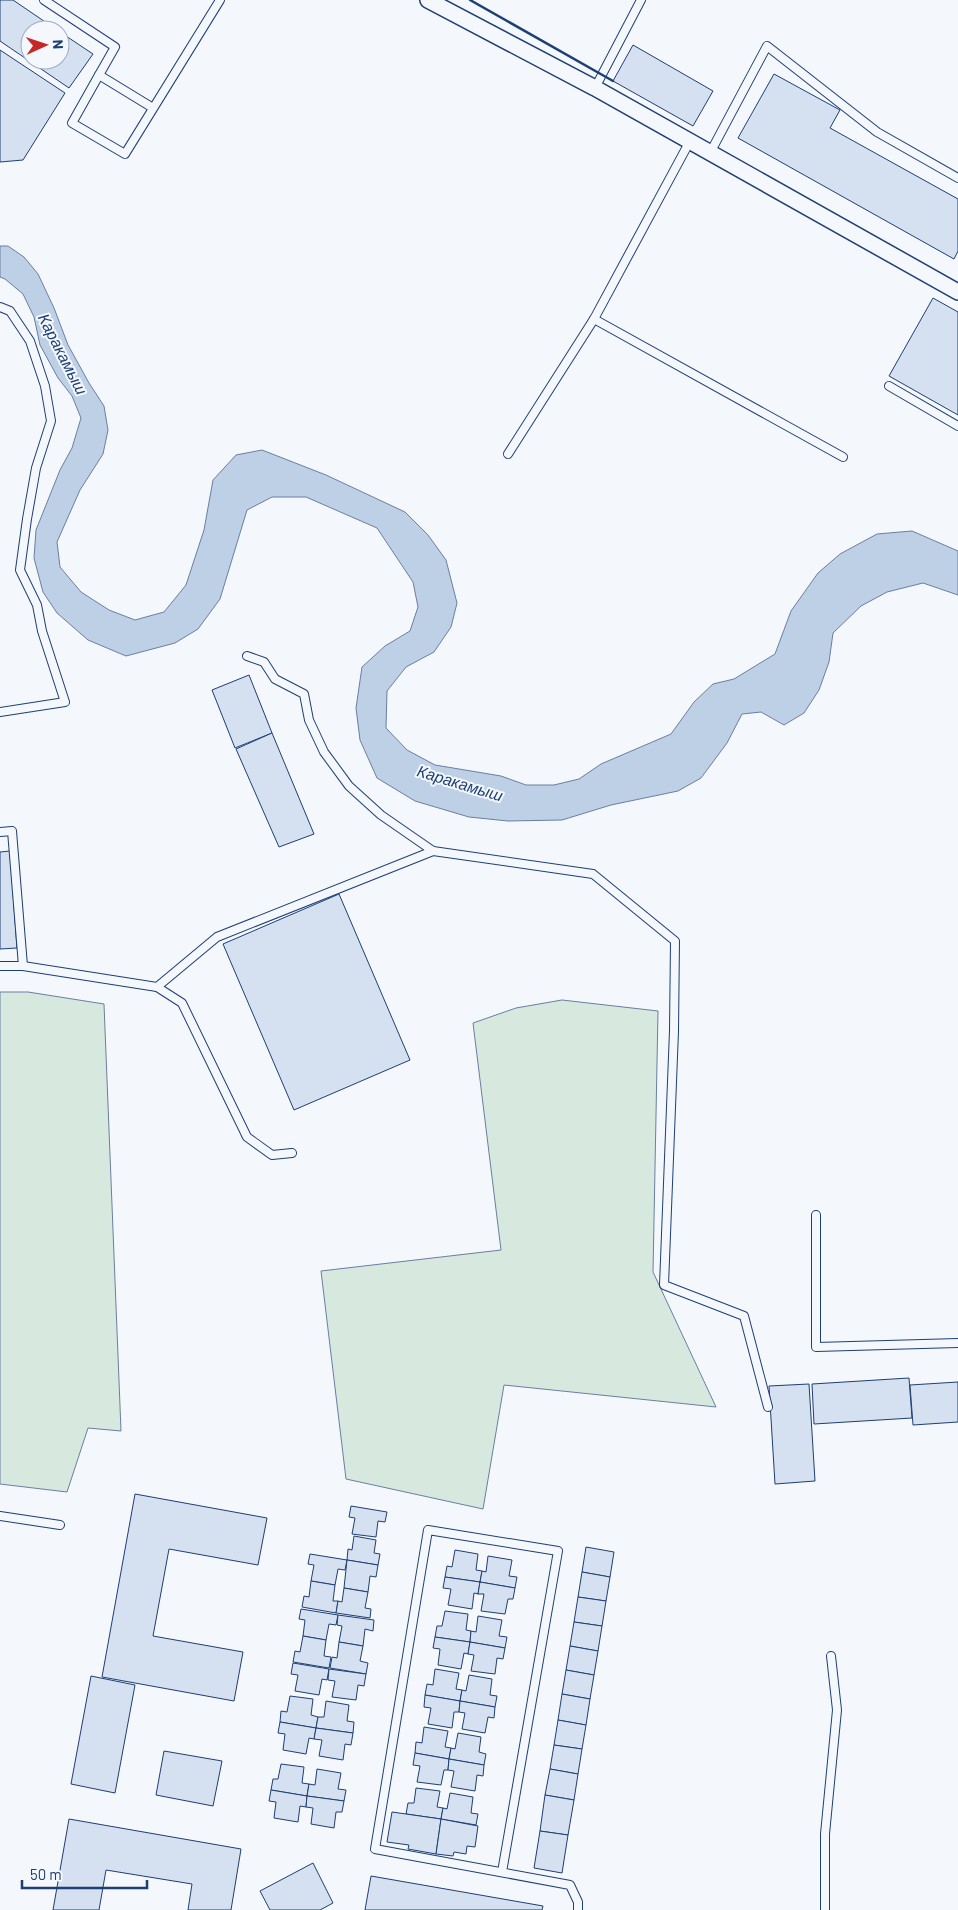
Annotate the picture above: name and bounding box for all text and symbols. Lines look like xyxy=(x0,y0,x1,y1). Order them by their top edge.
north arrow xyxy=(20,20,70,70)
text: N xyxy=(50,39,67,49)
water label: Каракамыш xyxy=(35,310,92,398)
water label: Каракамыш xyxy=(415,760,505,805)
scale bar xyxy=(22,1858,148,1890)
text: 50 m xyxy=(30,1865,62,1883)

